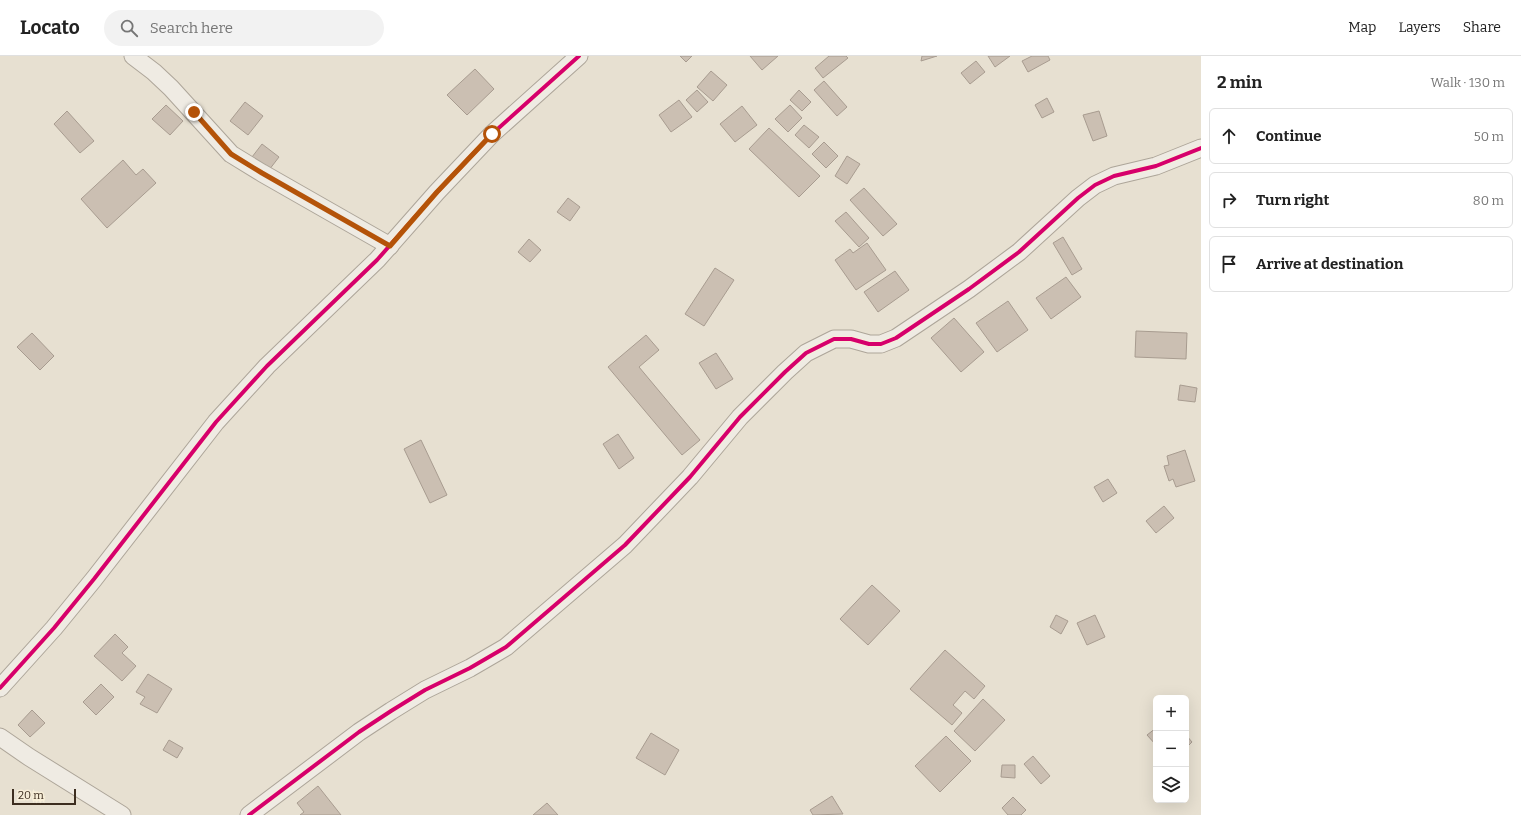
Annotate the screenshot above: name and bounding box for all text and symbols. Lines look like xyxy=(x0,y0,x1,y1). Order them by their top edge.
search box xyxy=(104,10,384,46)
text: Locato xyxy=(20,16,80,39)
icon: search xyxy=(118,17,140,39)
text: Search here xyxy=(150,19,233,37)
text: Map xyxy=(1348,19,1376,36)
text: Layers xyxy=(1398,19,1441,36)
text: Share xyxy=(1463,19,1501,36)
text: 2 min xyxy=(1217,72,1262,93)
text: Walk · 130 m xyxy=(1431,75,1505,90)
route end xyxy=(185,103,203,121)
route start xyxy=(483,125,501,143)
icon: ahead xyxy=(1218,125,1240,147)
text: Continue xyxy=(1256,127,1322,145)
text: 50 m xyxy=(1474,129,1504,144)
icon: right xyxy=(1218,189,1240,211)
text: Turn right xyxy=(1256,191,1329,209)
text: 80 m xyxy=(1473,193,1504,208)
icon: arrive xyxy=(1218,253,1240,275)
text: Arrive at destination xyxy=(1256,255,1403,273)
map controls xyxy=(1153,695,1189,803)
button: + xyxy=(1153,695,1189,731)
button: − xyxy=(1153,731,1189,767)
button: layers xyxy=(1153,767,1189,803)
scale bar xyxy=(12,787,76,806)
text: 20 m xyxy=(18,789,44,802)

